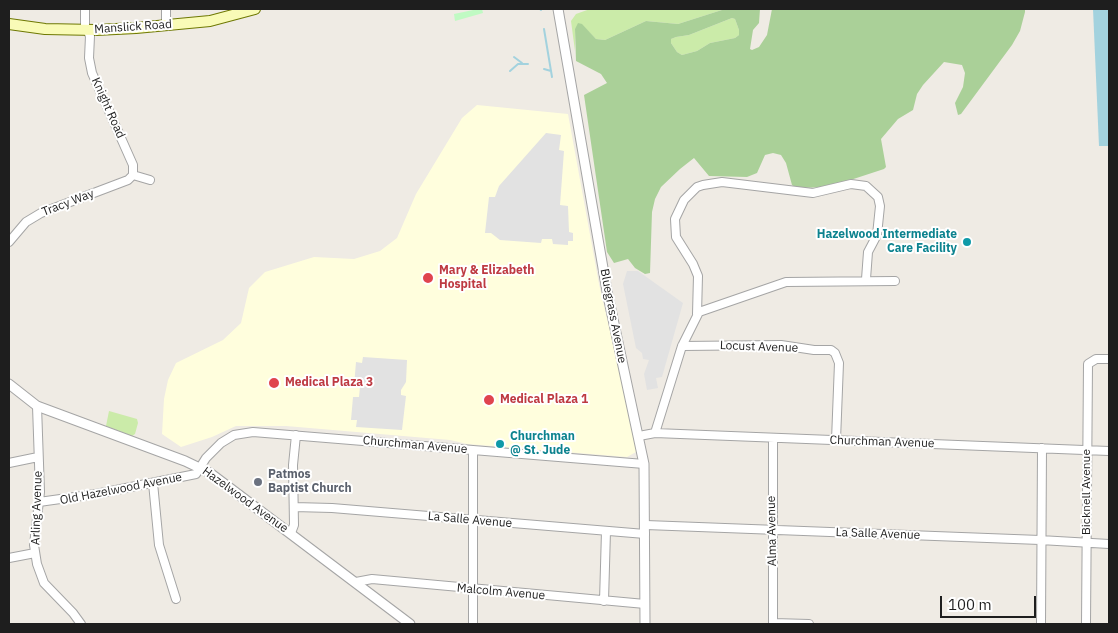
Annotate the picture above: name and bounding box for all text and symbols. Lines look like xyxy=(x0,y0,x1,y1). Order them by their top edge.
street label: Manslick Road xyxy=(94,17,172,37)
street label: Knight Road xyxy=(88,75,128,141)
street label: Tracy Way xyxy=(40,186,96,220)
place label: Hazelwood Intermediate Care Facility xyxy=(817,228,957,256)
marker: Hazelwood Intermediate Care Facility xyxy=(961,236,973,248)
place label: Mary & Elizabeth Hospital xyxy=(439,264,534,292)
street label: Bluegrass Avenue xyxy=(597,267,629,365)
marker: Mary & Elizabeth Hospital xyxy=(421,271,435,285)
street label: Locust Avenue xyxy=(720,338,798,356)
marker: Medical Plaza 3 xyxy=(267,376,281,390)
place label: Medical Plaza 3 xyxy=(285,376,373,390)
marker: Medical Plaza 1 xyxy=(482,393,496,407)
place label: Medical Plaza 1 xyxy=(500,393,588,407)
place label: Churchman @ St. Jude xyxy=(510,430,575,458)
street label: Churchman Avenue xyxy=(362,433,468,457)
street label: Churchman Avenue xyxy=(829,433,935,451)
marker: Churchman @ St. Jude xyxy=(494,438,506,450)
street label: Bicknell Avenue xyxy=(1080,449,1094,535)
street label: Hazelwood Avenue xyxy=(199,464,291,536)
place label: Patmos Baptist Church xyxy=(268,468,352,496)
street label: Old Hazelwood Avenue xyxy=(59,470,183,508)
street label: Arling Avenue xyxy=(29,471,45,545)
marker: Patmos Baptist Church xyxy=(252,476,264,488)
street label: Alma Avenue xyxy=(764,496,780,566)
street label: La Salle Avenue xyxy=(427,509,513,531)
street label: La Salle Avenue xyxy=(835,525,921,543)
street label: Malcolm Avenue xyxy=(456,581,546,603)
scale bar xyxy=(943,586,1039,618)
text: 100 m xyxy=(948,595,992,614)

